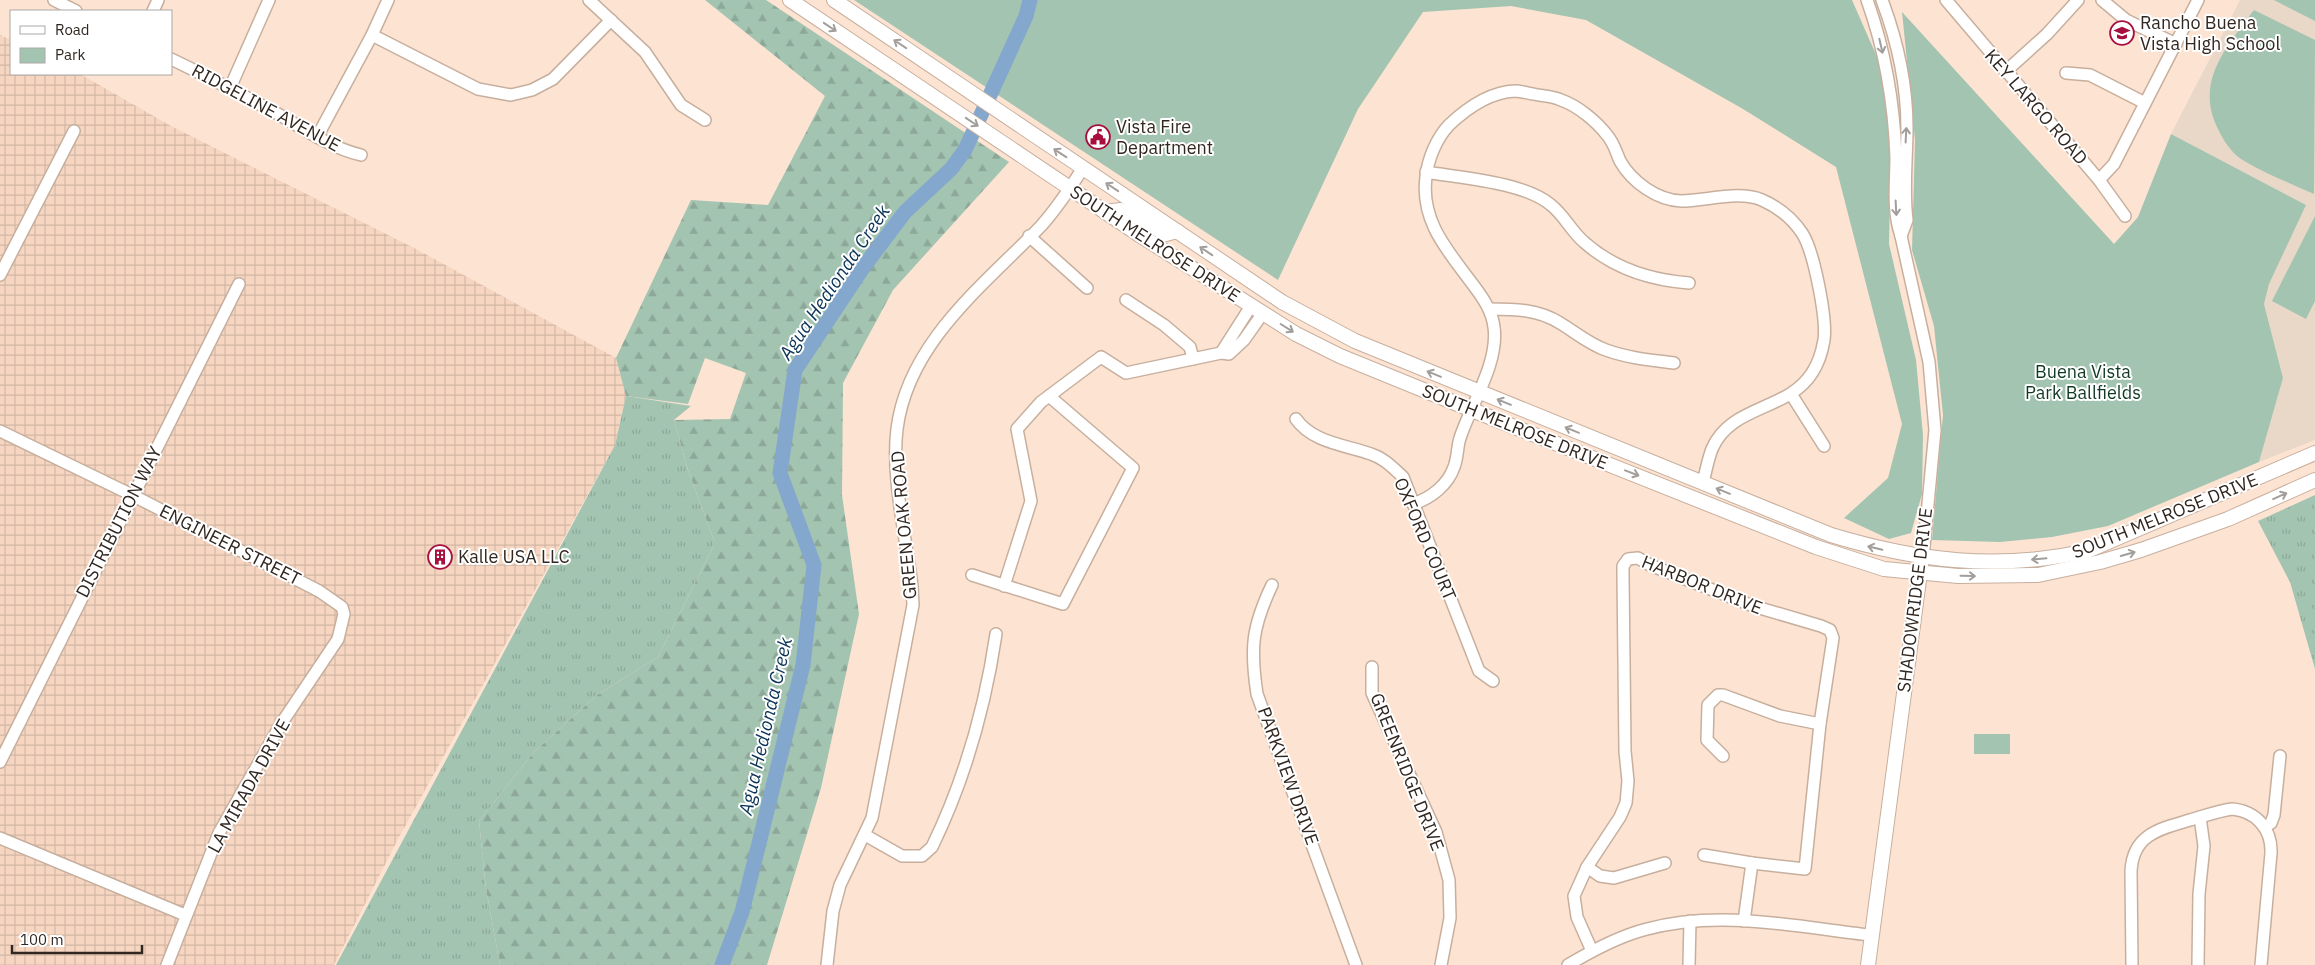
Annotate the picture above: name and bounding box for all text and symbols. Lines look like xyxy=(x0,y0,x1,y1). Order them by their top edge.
legend xyxy=(10,10,172,75)
place label: Rancho Buena Vista High School xyxy=(2140,11,2280,55)
text: Road xyxy=(55,20,90,39)
school or university icon: Rancho Buena Vista High School xyxy=(2109,20,2135,46)
one-way arrow xyxy=(823,22,837,32)
one-way arrow xyxy=(1877,38,1886,54)
one-way arrow xyxy=(893,39,907,49)
street label: KEY LARGO ROAD xyxy=(1980,44,2093,169)
text: Park xyxy=(55,45,85,64)
street label: RIDGELINE AVENUE xyxy=(188,59,345,156)
place label: Vista Fire Department xyxy=(1116,115,1213,159)
one-way arrow xyxy=(965,117,979,128)
public building icon: Vista Fire Department xyxy=(1085,124,1111,150)
one-way arrow xyxy=(1902,128,1911,144)
one-way arrow xyxy=(1054,147,1068,157)
street label: SOUTH MELROSE DRIVE xyxy=(1066,180,1245,307)
one-way arrow xyxy=(1105,182,1119,192)
water label: Agua Hedionda Creek xyxy=(773,199,895,365)
one-way arrow xyxy=(1891,200,1900,216)
one-way arrow xyxy=(1200,246,1214,256)
one-way arrow xyxy=(1280,323,1294,334)
park label: Buena Vista Park Ballfields xyxy=(2025,360,2141,404)
one-way arrow xyxy=(1427,368,1442,378)
street label: SOUTH MELROSE DRIVE xyxy=(1419,379,1611,474)
one-way arrow xyxy=(1497,397,1512,406)
one-way arrow xyxy=(1565,424,1580,433)
street label: DISTRIBUTION WAY xyxy=(70,442,167,601)
street label: GREEN OAK ROAD xyxy=(886,450,921,600)
street label: SOUTH MELROSE DRIVE xyxy=(2069,468,2261,563)
one-way arrow xyxy=(1623,469,1639,478)
street label: OXFORD COURT xyxy=(1389,474,1462,604)
one-way arrow xyxy=(1716,485,1731,495)
one-way arrow xyxy=(2272,490,2287,500)
street label: ENGINEER STREET xyxy=(156,499,305,590)
street label: SHADOWRIDGE DRIVE xyxy=(1892,506,1937,694)
one-way arrow xyxy=(1867,543,1883,552)
building icon: Kalle USA LLC xyxy=(427,544,453,570)
place label: Kalle USA LLC xyxy=(458,545,570,568)
one-way arrow xyxy=(2120,548,2136,558)
street label: HARBOR DRIVE xyxy=(1638,550,1766,619)
one-way arrow xyxy=(2031,554,2047,564)
one-way arrow xyxy=(1960,571,1976,581)
water label: Agua Hedionda Creek xyxy=(733,634,797,818)
street label: GREENRIDGE DRIVE xyxy=(1365,690,1450,854)
street label: PARKVIEW DRIVE xyxy=(1253,704,1324,848)
street label: LA MIRADA DRIVE xyxy=(202,715,295,857)
scale bar xyxy=(12,922,142,954)
text: 100 m xyxy=(20,930,64,949)

